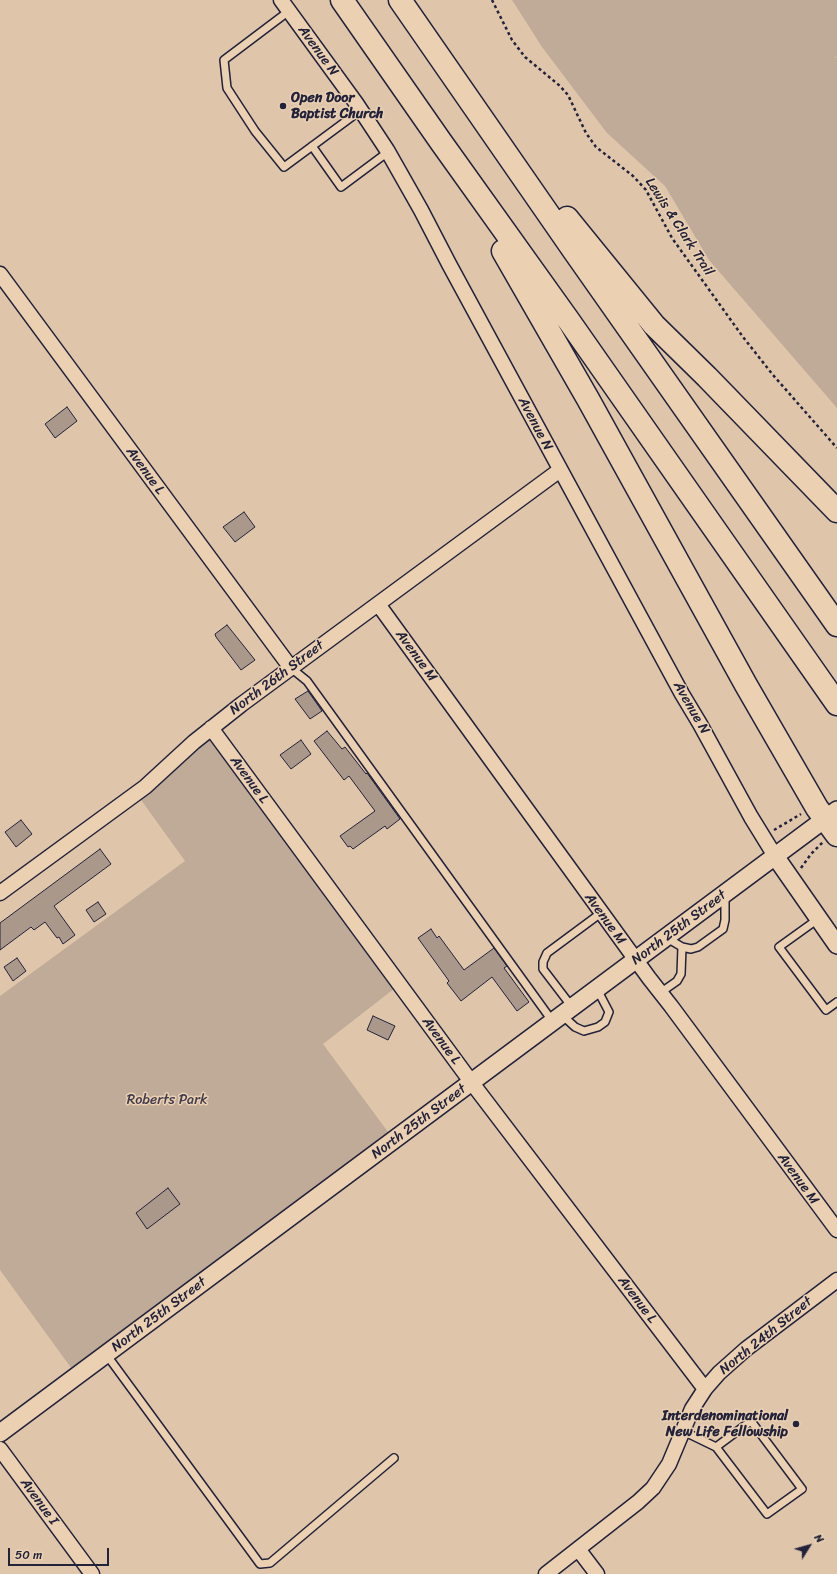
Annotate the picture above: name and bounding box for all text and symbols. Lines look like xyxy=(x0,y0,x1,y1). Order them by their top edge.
street label: Avenue N xyxy=(294,23,342,79)
place label: Open Door Baptist Church xyxy=(291,90,383,122)
marker: Open Door Baptist Church xyxy=(278,101,288,111)
street label: Lewis & Clark Trail xyxy=(641,175,717,279)
street label: Avenue N xyxy=(514,394,556,454)
street label: Avenue L xyxy=(122,444,168,498)
street label: Avenue M xyxy=(392,627,440,685)
street label: North 26th Street xyxy=(227,637,327,719)
street label: Avenue N xyxy=(669,679,713,737)
street label: Avenue L xyxy=(226,753,272,807)
street label: North 25th Street xyxy=(628,887,730,969)
street label: Avenue M xyxy=(581,890,629,948)
street label: Avenue L xyxy=(418,1014,464,1068)
street label: North 25th Street xyxy=(368,1081,470,1163)
park label: Roberts Park xyxy=(127,1092,207,1108)
street label: Avenue M xyxy=(774,1150,822,1208)
street label: Avenue L xyxy=(614,1273,660,1327)
street label: North 25th Street xyxy=(108,1274,210,1356)
street label: North 24th Street xyxy=(716,1294,816,1378)
place label: Interdenominational New Life Fellowship xyxy=(662,1408,788,1440)
marker: Interdenominational New Life Fellowship xyxy=(791,1419,801,1429)
street label: Avenue I xyxy=(16,1475,62,1529)
north arrow xyxy=(789,1526,829,1566)
text: N xyxy=(809,1530,829,1547)
scale bar xyxy=(10,1540,111,1566)
text: 50 m xyxy=(15,1544,42,1566)

